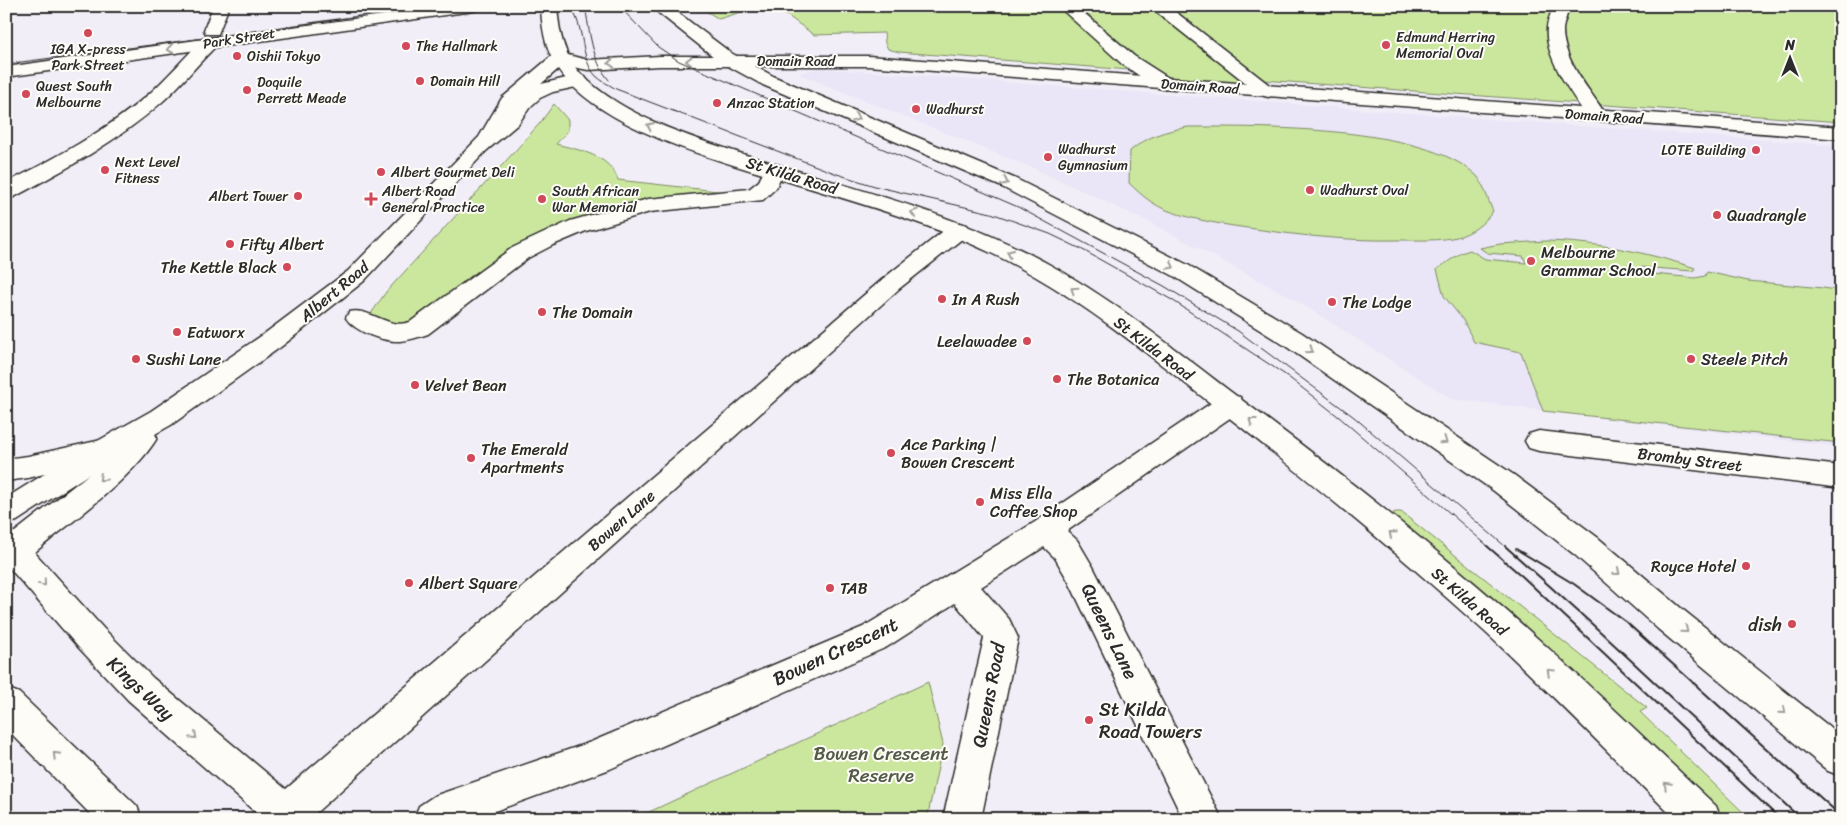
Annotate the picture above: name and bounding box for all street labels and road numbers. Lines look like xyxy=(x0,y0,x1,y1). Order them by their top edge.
street label: Park Street xyxy=(201,20,277,57)
street label: Domain Road xyxy=(757,49,837,74)
street label: Domain Road xyxy=(1160,71,1242,102)
street label: Domain Road xyxy=(1564,101,1646,132)
street label: St Kilda Road xyxy=(742,148,843,204)
street label: Albert Road xyxy=(292,252,377,330)
street label: St Kilda Road xyxy=(1107,308,1201,389)
street label: Bromby Street xyxy=(1636,439,1744,480)
street label: Bowen Lane xyxy=(581,482,662,558)
street label: St Kilda Road xyxy=(1425,559,1516,644)
street label: Queens Lane xyxy=(1072,577,1147,685)
street label: Bowen Crescent xyxy=(767,608,903,695)
street label: Queens Road xyxy=(962,638,1015,750)
street label: Kings Way xyxy=(99,648,183,729)

